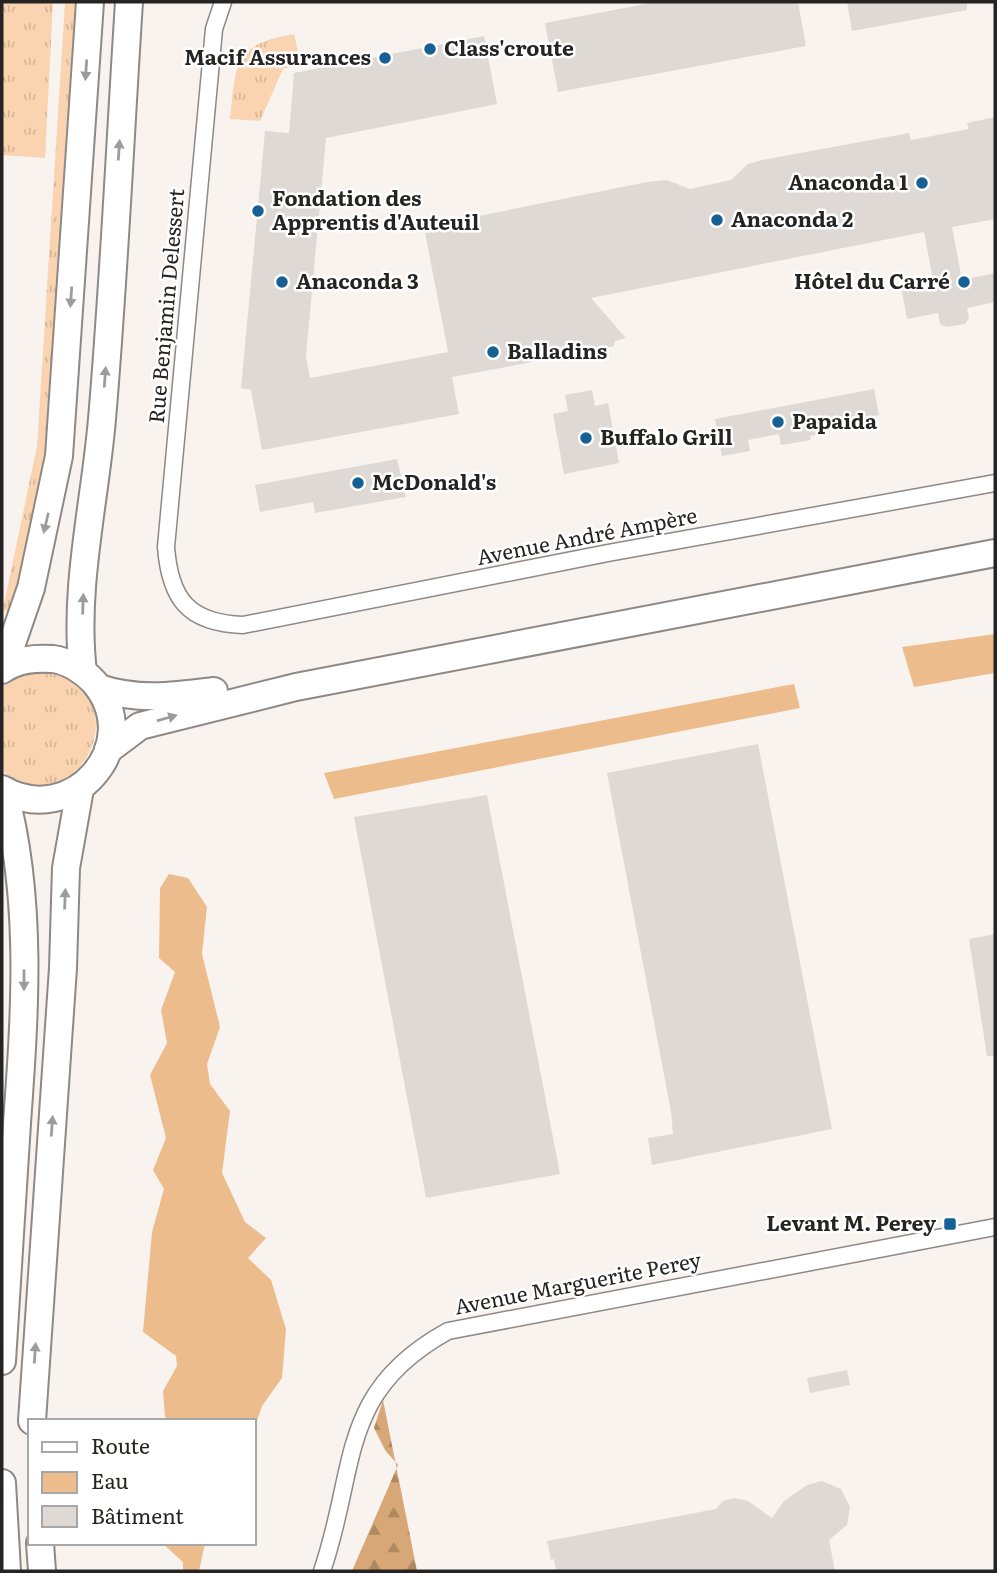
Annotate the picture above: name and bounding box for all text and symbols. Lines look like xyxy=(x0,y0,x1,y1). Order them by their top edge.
place label: Class'croute xyxy=(444,31,574,62)
place label: Macif Assurances xyxy=(184,40,371,71)
marker: Class'croute xyxy=(422,41,438,57)
marker: Macif Assurances xyxy=(377,50,393,66)
one-way arrow xyxy=(80,59,91,81)
one-way arrow xyxy=(114,139,125,161)
place label: Anaconda 1 xyxy=(788,165,908,196)
marker: Anaconda 1 xyxy=(914,175,930,191)
place label: Fondation des Apprentis d'Auteuil xyxy=(272,181,480,236)
street label: Rue Benjamin Delessert xyxy=(139,187,190,425)
place label: Anaconda 2 xyxy=(731,202,853,233)
marker: Fondation des Apprentis d'Auteuil xyxy=(250,203,266,219)
marker: Anaconda 2 xyxy=(709,212,725,228)
place label: Anaconda 3 xyxy=(296,264,419,295)
place label: Hôtel du Carré xyxy=(794,264,950,295)
marker: Anaconda 3 xyxy=(274,274,290,290)
marker: Hôtel du Carré xyxy=(956,274,972,290)
one-way arrow xyxy=(65,286,76,308)
place label: Balladins xyxy=(507,334,607,365)
marker: Balladins xyxy=(485,344,501,360)
one-way arrow xyxy=(100,366,111,388)
place label: Papaida xyxy=(792,404,878,435)
marker: Papaida xyxy=(770,414,786,430)
place label: Buffalo Grill xyxy=(600,420,733,451)
marker: Buffalo Grill xyxy=(578,430,594,446)
place label: McDonald's xyxy=(372,465,496,496)
marker: McDonald's xyxy=(350,475,366,491)
street label: Avenue André Ampère xyxy=(474,498,699,571)
one-way arrow xyxy=(41,512,52,534)
one-way arrow xyxy=(77,592,88,614)
one-way arrow xyxy=(157,713,178,723)
one-way arrow xyxy=(59,887,71,909)
one-way arrow xyxy=(18,969,30,991)
one-way arrow xyxy=(47,1115,58,1137)
place label: Levant M. Perey xyxy=(766,1206,936,1237)
marker: Levant M. Perey xyxy=(942,1216,958,1232)
street label: Avenue Marguerite Perey xyxy=(451,1242,704,1321)
one-way arrow xyxy=(30,1341,41,1363)
legend xyxy=(28,1419,256,1545)
text: Route xyxy=(91,1429,150,1460)
text: Eau xyxy=(91,1464,129,1495)
text: Bâtiment xyxy=(91,1499,184,1530)

